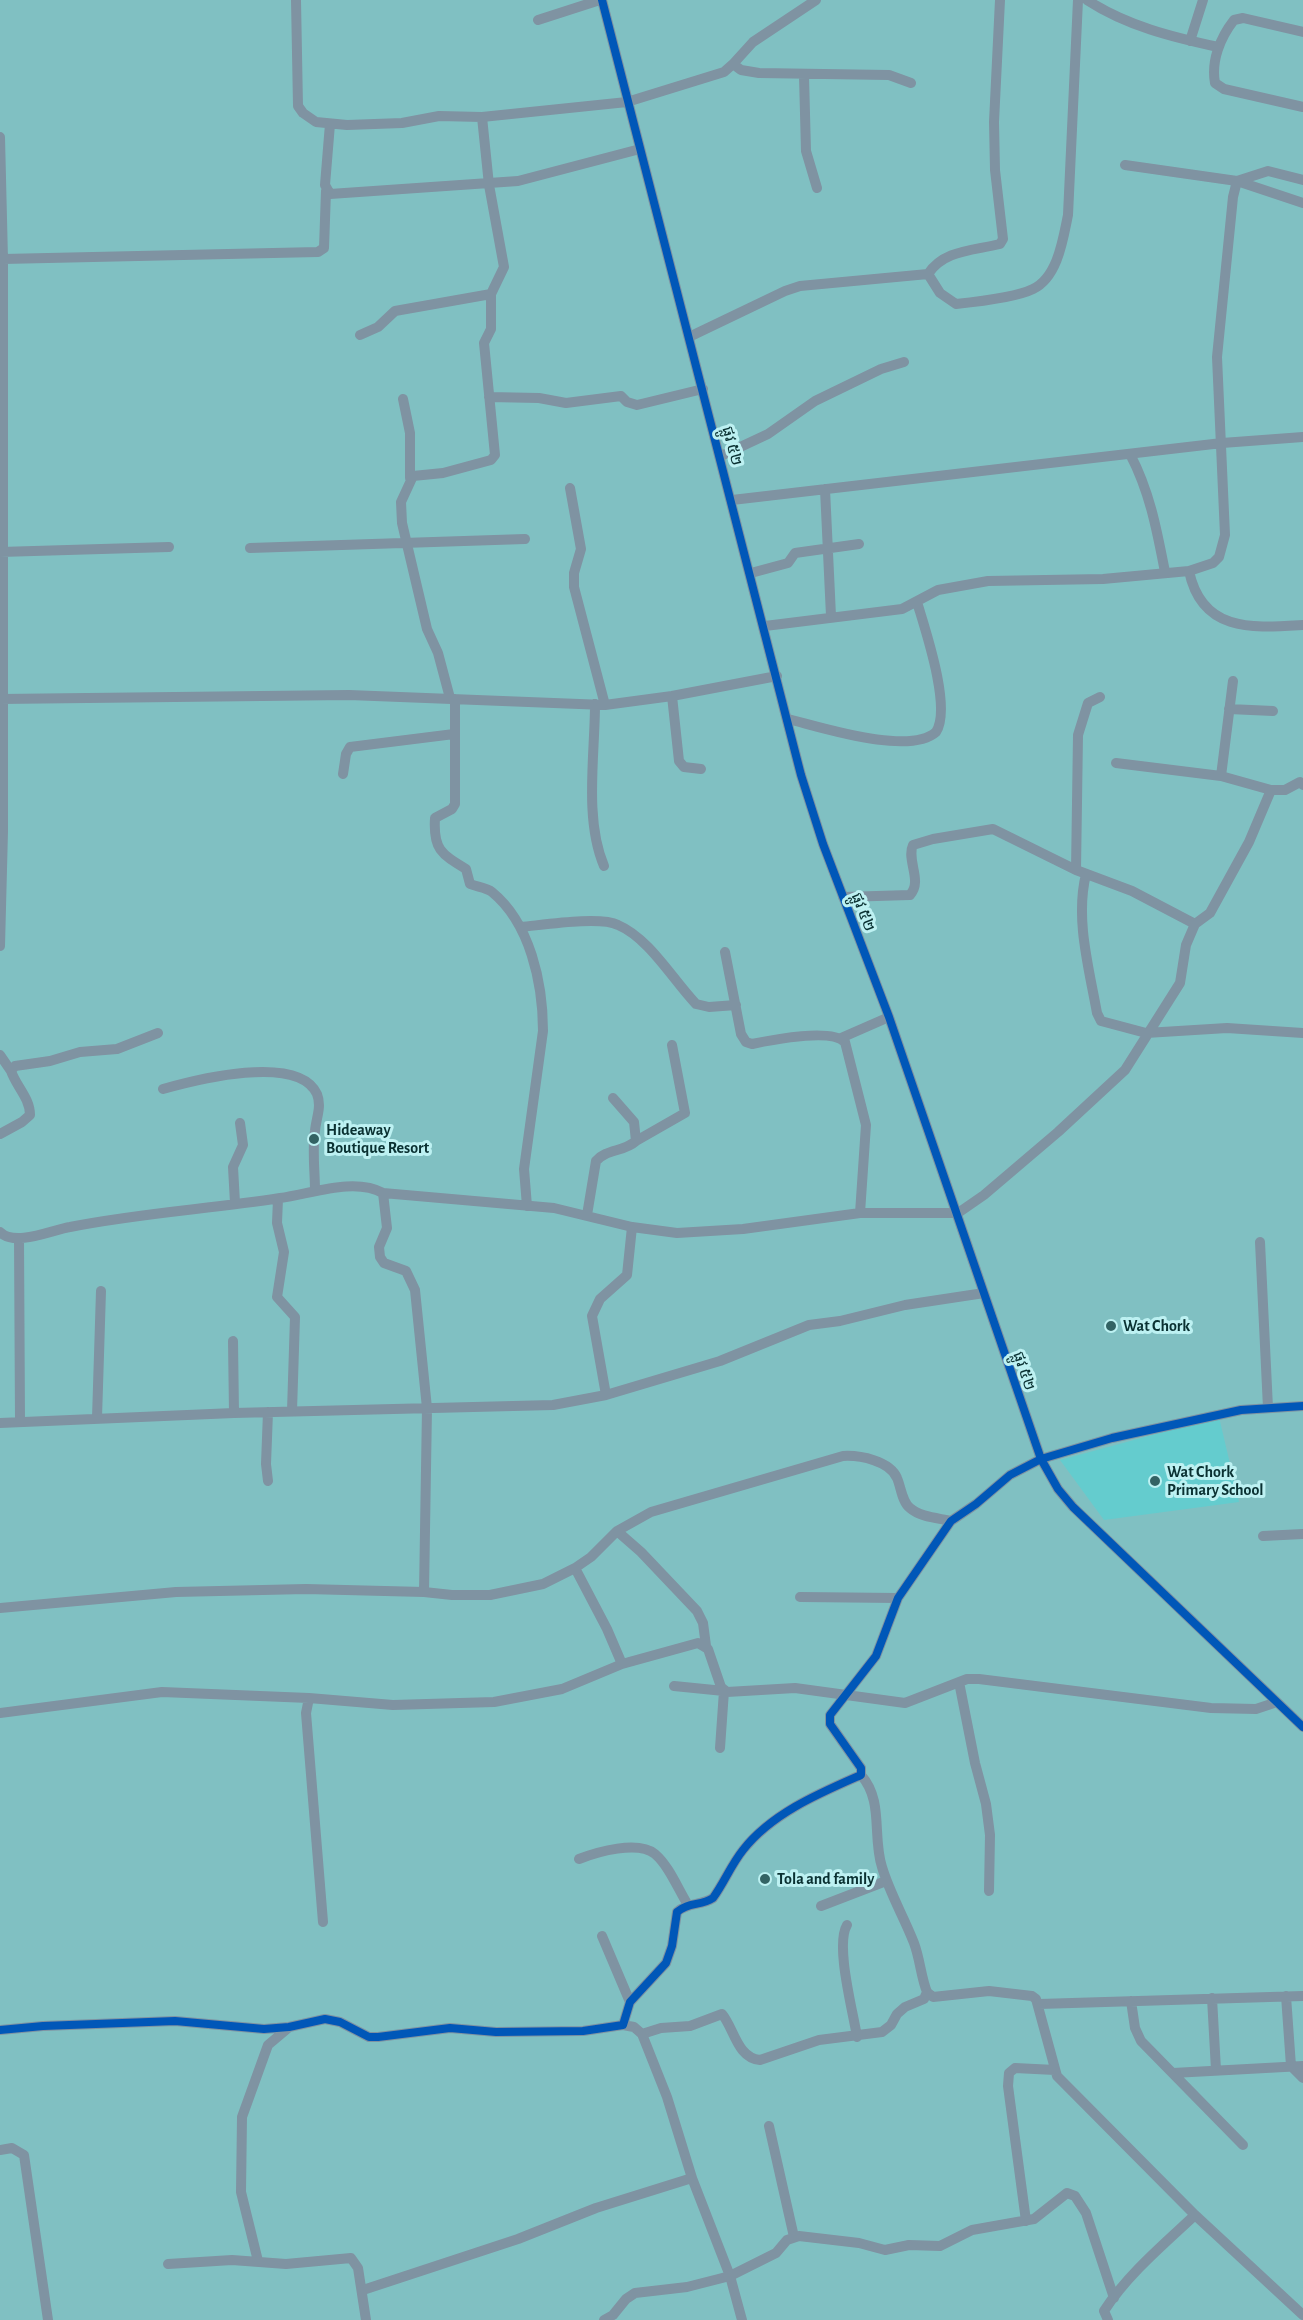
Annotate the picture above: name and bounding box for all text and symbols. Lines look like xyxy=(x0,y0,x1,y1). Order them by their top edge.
street label: ផ្លូវ ៥២ xyxy=(718,424,746,468)
street label: ផ្លូវ ៥២ xyxy=(847,890,879,934)
place label: Hideaway Boutique Resort xyxy=(326,1120,429,1158)
marker: Hideaway Boutique Resort xyxy=(307,1132,321,1146)
place label: Wat Chork xyxy=(1123,1316,1190,1336)
marker: Wat Chork xyxy=(1104,1319,1118,1333)
street label: ផ្លូវ ៥២ xyxy=(1008,1349,1040,1393)
place label: Wat Chork Primary School xyxy=(1167,1462,1264,1500)
marker: Wat Chork Primary School xyxy=(1148,1474,1162,1488)
place label: Tola and family xyxy=(777,1869,874,1889)
marker: Tola and family xyxy=(758,1872,772,1886)

